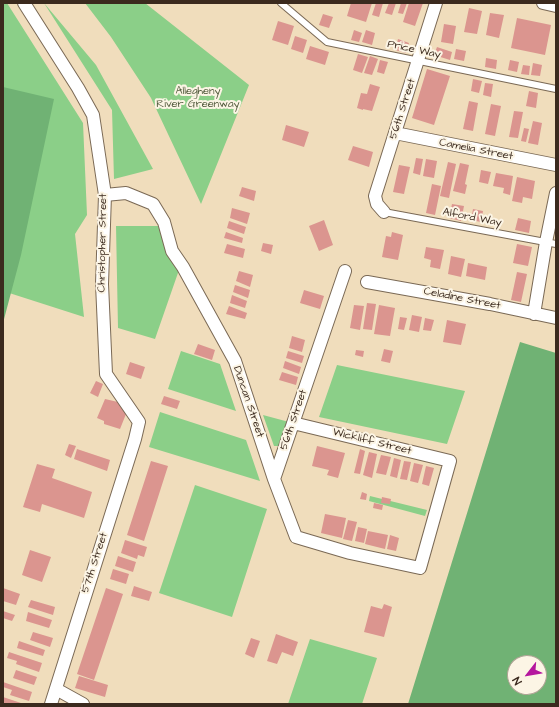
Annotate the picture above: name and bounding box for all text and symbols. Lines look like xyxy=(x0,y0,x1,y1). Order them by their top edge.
street label: Price Way xyxy=(386,38,442,62)
street label: 56th Street xyxy=(387,77,419,141)
park label: Allegheny River Greenway xyxy=(156,85,240,111)
street label: Camelia Street xyxy=(438,136,514,164)
street label: Christopher Street xyxy=(96,193,110,293)
street label: Alford Way xyxy=(441,206,503,230)
street label: Celadine Street xyxy=(422,285,502,313)
street label: Duncan Street xyxy=(230,365,266,439)
street label: 56th Street xyxy=(278,388,310,452)
street label: Wickliff Street xyxy=(331,426,413,458)
street label: 57th Street xyxy=(79,531,111,595)
north arrow xyxy=(507,655,547,695)
text: N xyxy=(509,674,525,688)

